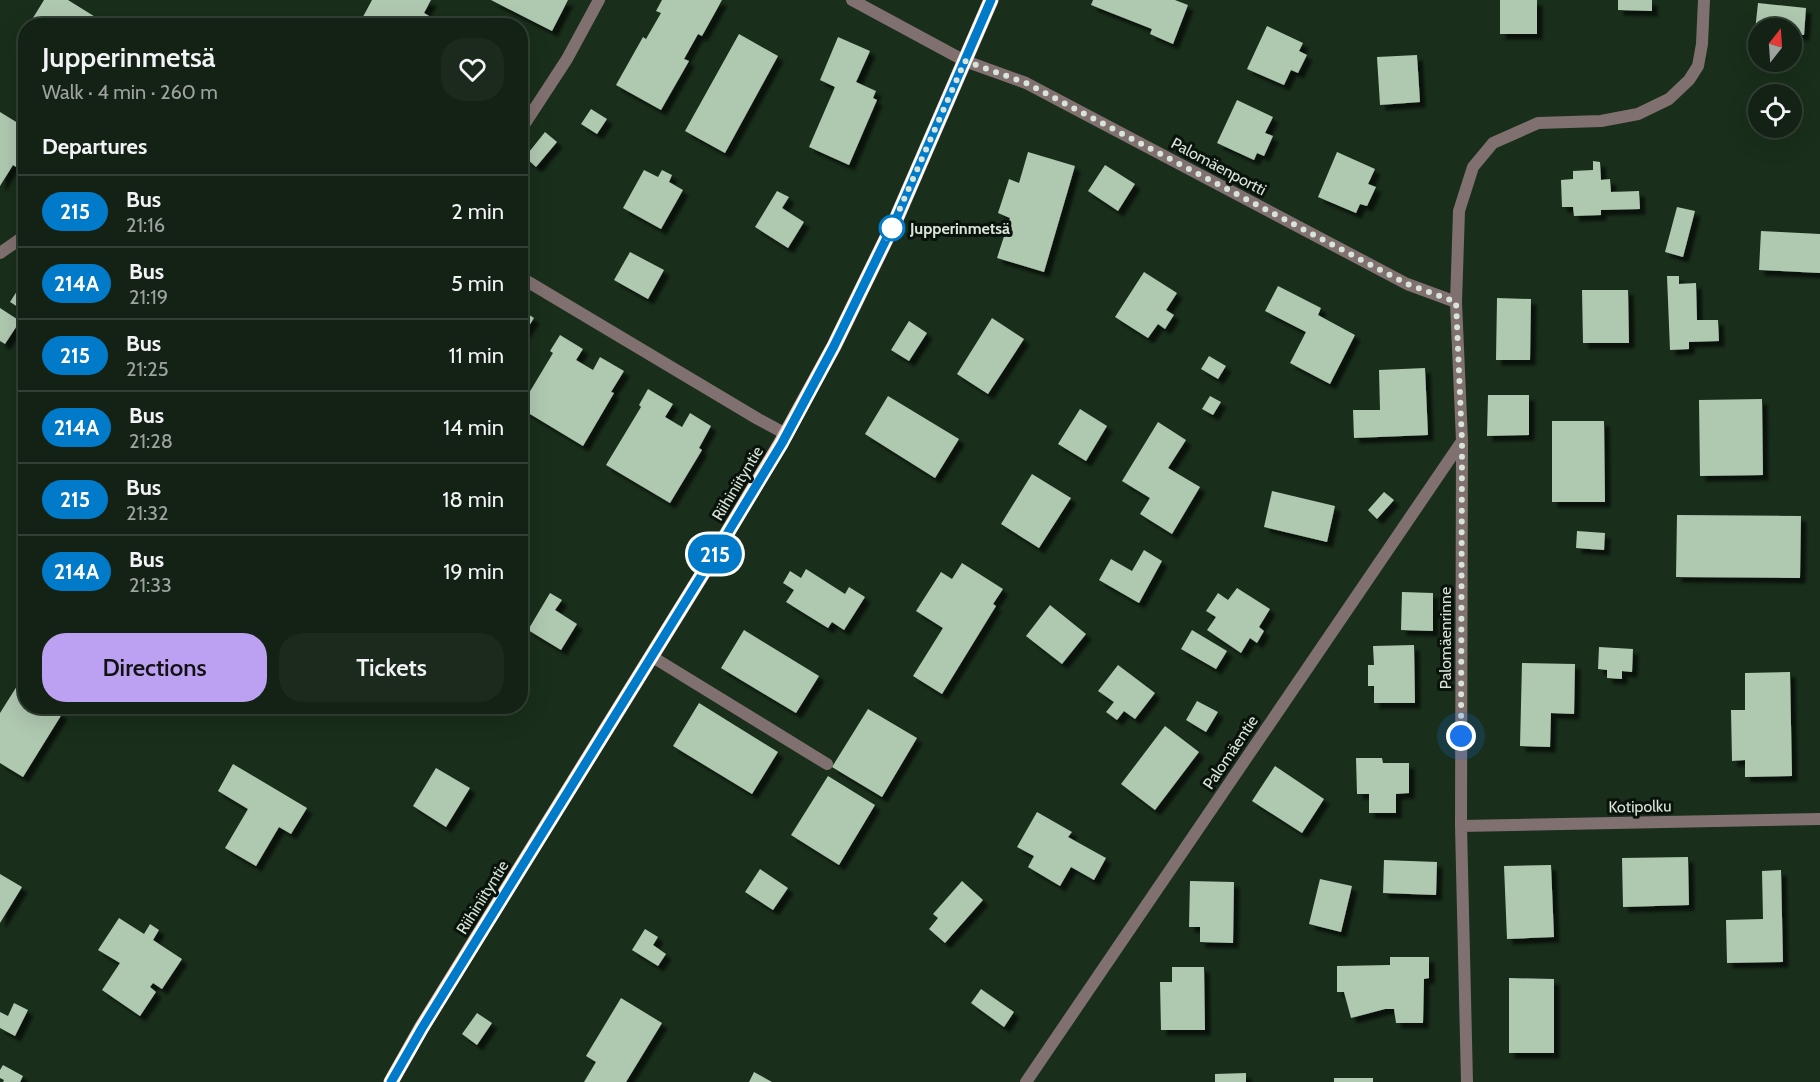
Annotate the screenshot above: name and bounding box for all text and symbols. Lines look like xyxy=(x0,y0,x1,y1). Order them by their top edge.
north arrow xyxy=(1748,18,1802,72)
map controls xyxy=(1748,18,1802,138)
button: heart xyxy=(441,38,504,101)
text: Jupperinmetsä xyxy=(42,40,216,74)
text: Walk · 4 min · 260 m xyxy=(42,80,218,104)
button: locate xyxy=(1748,84,1802,138)
text: Departures xyxy=(42,133,147,160)
street label: Palomäenportti xyxy=(1168,133,1270,199)
text: Bus xyxy=(126,186,161,213)
text: 2 min xyxy=(451,198,504,225)
text: 215 xyxy=(60,199,90,224)
text: 21:16 xyxy=(126,213,165,237)
marker: Jupperinmetsä xyxy=(879,215,905,241)
place label: Jupperinmetsä xyxy=(909,219,1010,238)
text: Bus xyxy=(129,258,164,285)
text: 5 min xyxy=(451,270,504,297)
text: 214A xyxy=(54,271,99,296)
text: 21:19 xyxy=(129,285,168,309)
text: Bus xyxy=(126,330,161,357)
text: 11 min xyxy=(448,342,504,369)
text: 215 xyxy=(60,343,90,368)
text: 21:25 xyxy=(126,357,168,381)
text: Bus xyxy=(129,402,164,429)
text: 14 min xyxy=(443,414,504,441)
text: 214A xyxy=(54,415,99,440)
text: 21:28 xyxy=(129,429,173,453)
street label: Riihiniityntie xyxy=(708,443,767,524)
text: Bus xyxy=(126,474,161,501)
text: 18 min xyxy=(442,486,504,513)
text: 215 xyxy=(60,487,90,512)
text: 21:32 xyxy=(126,501,168,525)
line badge: 215 xyxy=(680,534,750,574)
text: 215 xyxy=(700,542,730,567)
text: Bus xyxy=(129,546,164,573)
text: 19 min xyxy=(443,558,504,585)
text: 214A xyxy=(54,559,99,584)
text: 21:33 xyxy=(129,573,172,597)
street label: Palomäenrinne xyxy=(1436,587,1455,689)
button: Directions xyxy=(42,633,267,702)
button: Tickets xyxy=(279,633,504,702)
street label: Palomäentie xyxy=(1199,712,1262,793)
your location xyxy=(1446,721,1476,751)
street label: Kotipolku xyxy=(1608,796,1672,817)
street label: Riihiniityntie xyxy=(452,857,513,938)

